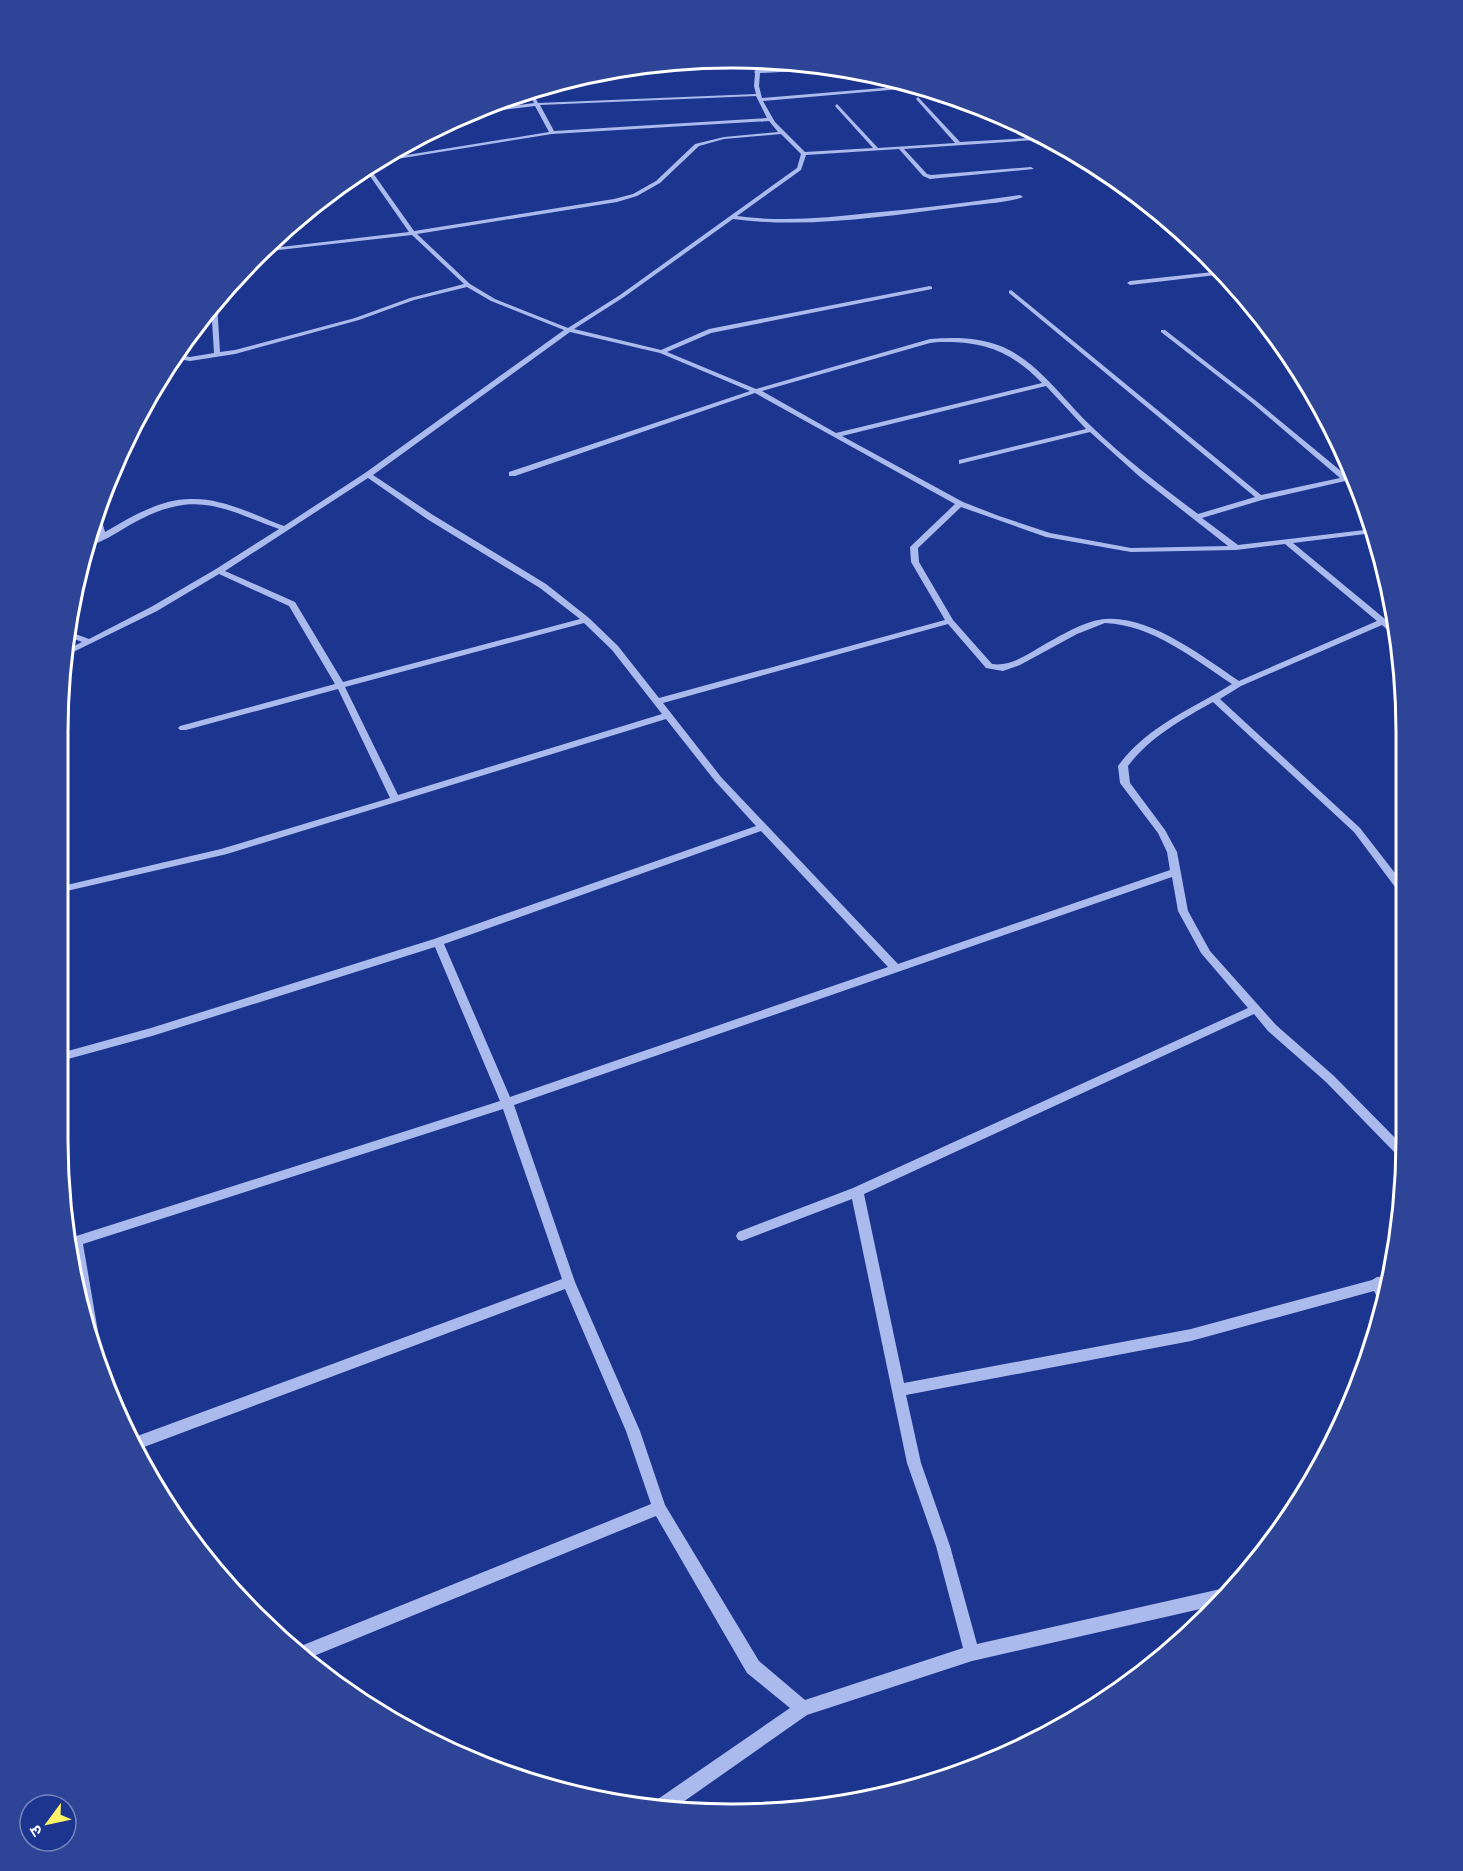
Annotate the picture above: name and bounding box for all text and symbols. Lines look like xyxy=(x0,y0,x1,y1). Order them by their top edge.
north arrow xyxy=(18,1793,78,1853)
text: उ xyxy=(25,1821,46,1840)

